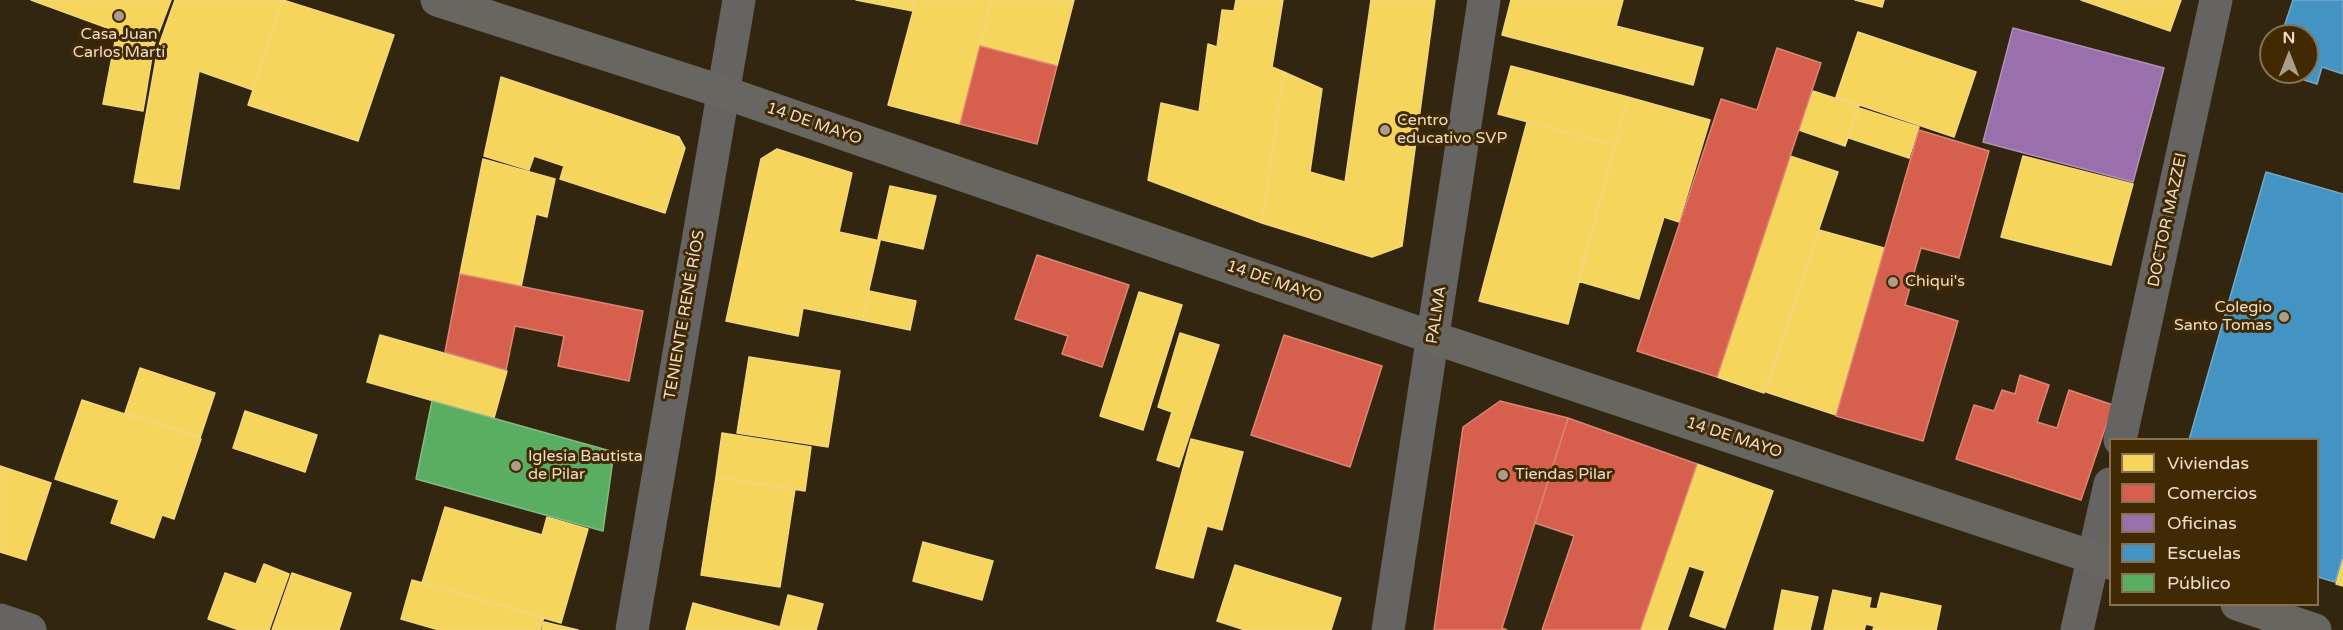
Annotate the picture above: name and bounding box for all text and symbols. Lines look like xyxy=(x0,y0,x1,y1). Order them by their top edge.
marker: Casa Juan Carlos Martí xyxy=(112,9,126,23)
north arrow xyxy=(2259,24,2319,84)
place label: Casa Juan Carlos Martí xyxy=(73,25,165,63)
text: N xyxy=(2283,28,2295,48)
street label: 14 DE MAYO xyxy=(764,99,864,149)
place label: Centro educativo SVP xyxy=(1397,111,1507,149)
marker: Centro educativo SVP xyxy=(1378,123,1392,137)
street label: DOCTOR MAZZEI xyxy=(2144,151,2192,289)
street label: TENIENTE RENÉ RÍOS xyxy=(661,229,709,401)
street label: 14 DE MAYO xyxy=(1224,257,1324,307)
place label: Chiqui's xyxy=(1905,272,1965,292)
marker: Chiqui's xyxy=(1886,275,1900,289)
street label: PALMA xyxy=(1423,285,1451,345)
place label: Colegio Santo Tomas xyxy=(2174,298,2272,336)
marker: Colegio Santo Tomas xyxy=(2277,310,2291,324)
street label: 14 DE MAYO xyxy=(1684,413,1784,463)
legend xyxy=(2109,438,2319,606)
place label: Iglesia Bautista de Pilar xyxy=(528,447,643,485)
text: Viviendas xyxy=(2167,452,2249,474)
marker: Iglesia Bautista de Pilar xyxy=(509,459,523,473)
place label: Tiendas Pilar xyxy=(1515,465,1612,485)
marker: Tiendas Pilar xyxy=(1496,468,1510,482)
text: Comercios xyxy=(2167,482,2257,504)
text: Oficinas xyxy=(2167,512,2237,534)
text: Escuelas xyxy=(2167,542,2241,564)
text: Público xyxy=(2167,572,2231,594)

